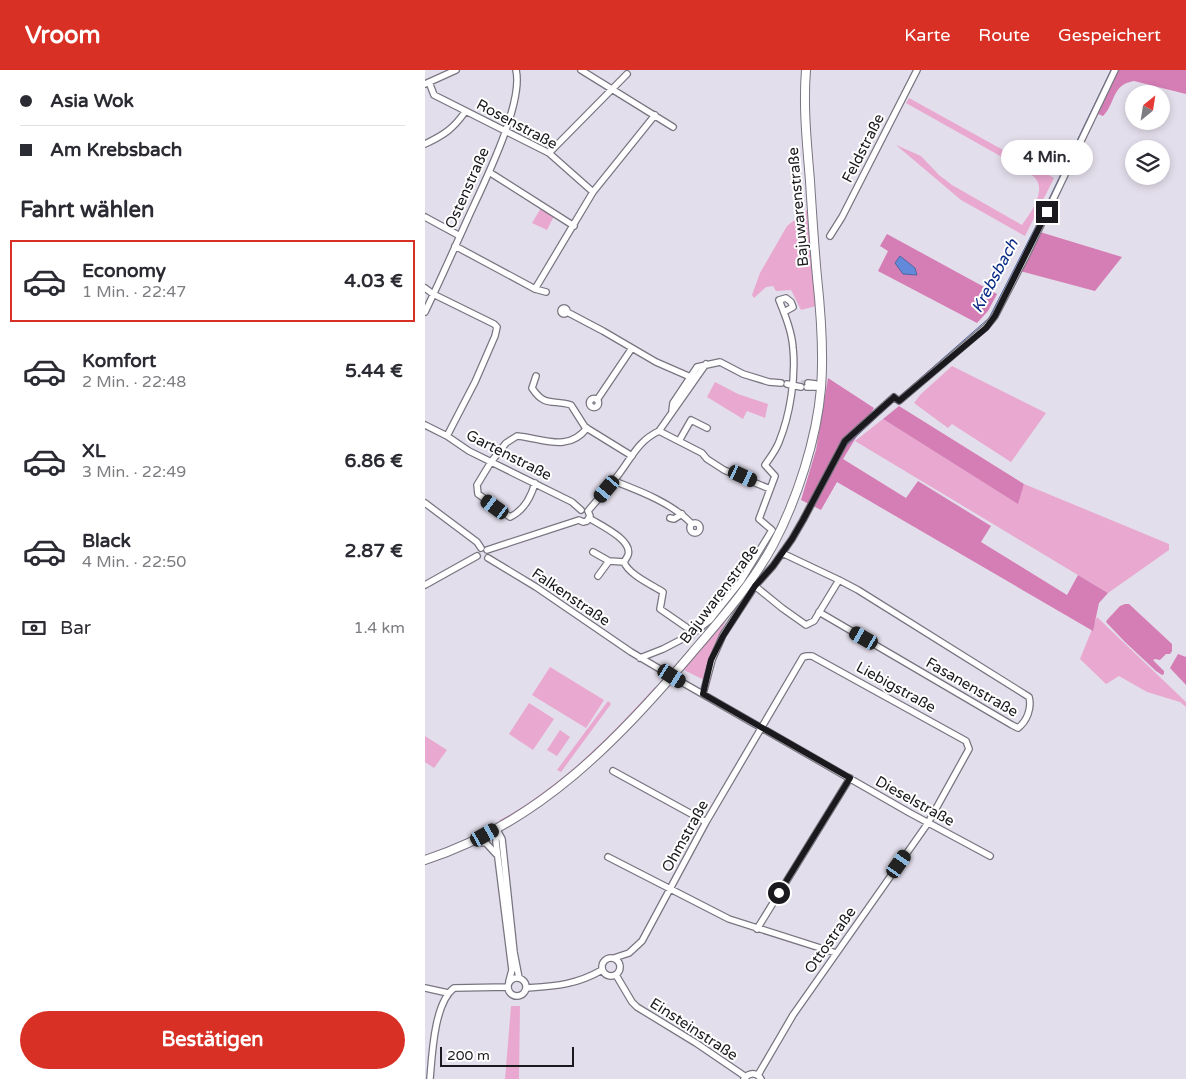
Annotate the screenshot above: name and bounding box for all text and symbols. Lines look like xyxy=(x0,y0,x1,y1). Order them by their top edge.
text: Vroom xyxy=(25,21,101,50)
text: Karte xyxy=(904,24,950,46)
text: Route xyxy=(978,24,1030,46)
text: Gespeichert xyxy=(1058,24,1161,46)
north arrow xyxy=(1125,85,1170,130)
map controls xyxy=(1125,85,1170,185)
text: Asia Wok xyxy=(50,90,134,112)
street label: Rosenstraße xyxy=(473,95,561,153)
street label: Feldstraße xyxy=(838,111,888,185)
text: Am Krebsbach xyxy=(50,139,182,161)
callout: 4 Min. xyxy=(1001,140,1093,174)
button: layers xyxy=(1125,140,1170,185)
street label: Ostenstraße xyxy=(441,145,493,231)
street label: Bajuwarenstraße xyxy=(784,147,812,267)
text: 4 Min. xyxy=(1023,147,1071,167)
text: Fahrt wählen xyxy=(20,197,154,223)
route end xyxy=(1036,201,1058,223)
water label: Krebsbach xyxy=(967,235,1023,316)
icon: car xyxy=(22,259,67,304)
text: Economy xyxy=(82,260,166,282)
text: 4.03 € xyxy=(344,270,403,292)
text: 1 Min. · 22:47 xyxy=(82,282,186,302)
icon: car xyxy=(22,349,67,394)
text: Komfort xyxy=(82,350,156,372)
text: 5.44 € xyxy=(345,360,403,382)
text: 2 Min. · 22:48 xyxy=(82,372,186,392)
street label: Gartenstraße xyxy=(463,426,555,484)
icon: car xyxy=(22,439,67,484)
text: XL xyxy=(82,440,106,462)
text: 6.86 € xyxy=(344,450,403,472)
text: 3 Min. · 22:49 xyxy=(82,462,186,482)
car xyxy=(726,463,759,489)
car xyxy=(591,473,622,505)
car xyxy=(478,492,511,522)
icon: car xyxy=(22,529,67,574)
text: Black xyxy=(82,530,131,552)
text: 2.87 € xyxy=(344,540,403,562)
street label: Bajuwarenstraße xyxy=(676,541,762,647)
text: 4 Min. · 22:50 xyxy=(82,552,186,572)
street label: Falkenstraße xyxy=(528,564,614,630)
icon: cash xyxy=(20,614,48,642)
text: Bar xyxy=(60,617,91,639)
text: 1.4 km xyxy=(353,618,405,638)
car xyxy=(847,624,880,652)
street label: Fasanenstraße xyxy=(923,653,1021,721)
street label: Liebigstraße xyxy=(853,658,939,716)
car xyxy=(655,662,688,690)
street label: Dieselstraße xyxy=(872,772,958,830)
street label: Ohmstraße xyxy=(658,797,712,875)
car xyxy=(468,821,501,849)
car xyxy=(884,847,913,881)
route start xyxy=(768,882,790,904)
street label: Ottostraße xyxy=(800,903,860,977)
street label: Einsteinstraße xyxy=(647,994,741,1064)
button: Bestätigen xyxy=(20,1011,405,1069)
scale bar xyxy=(440,1044,574,1067)
text: 200 m xyxy=(447,1047,490,1064)

